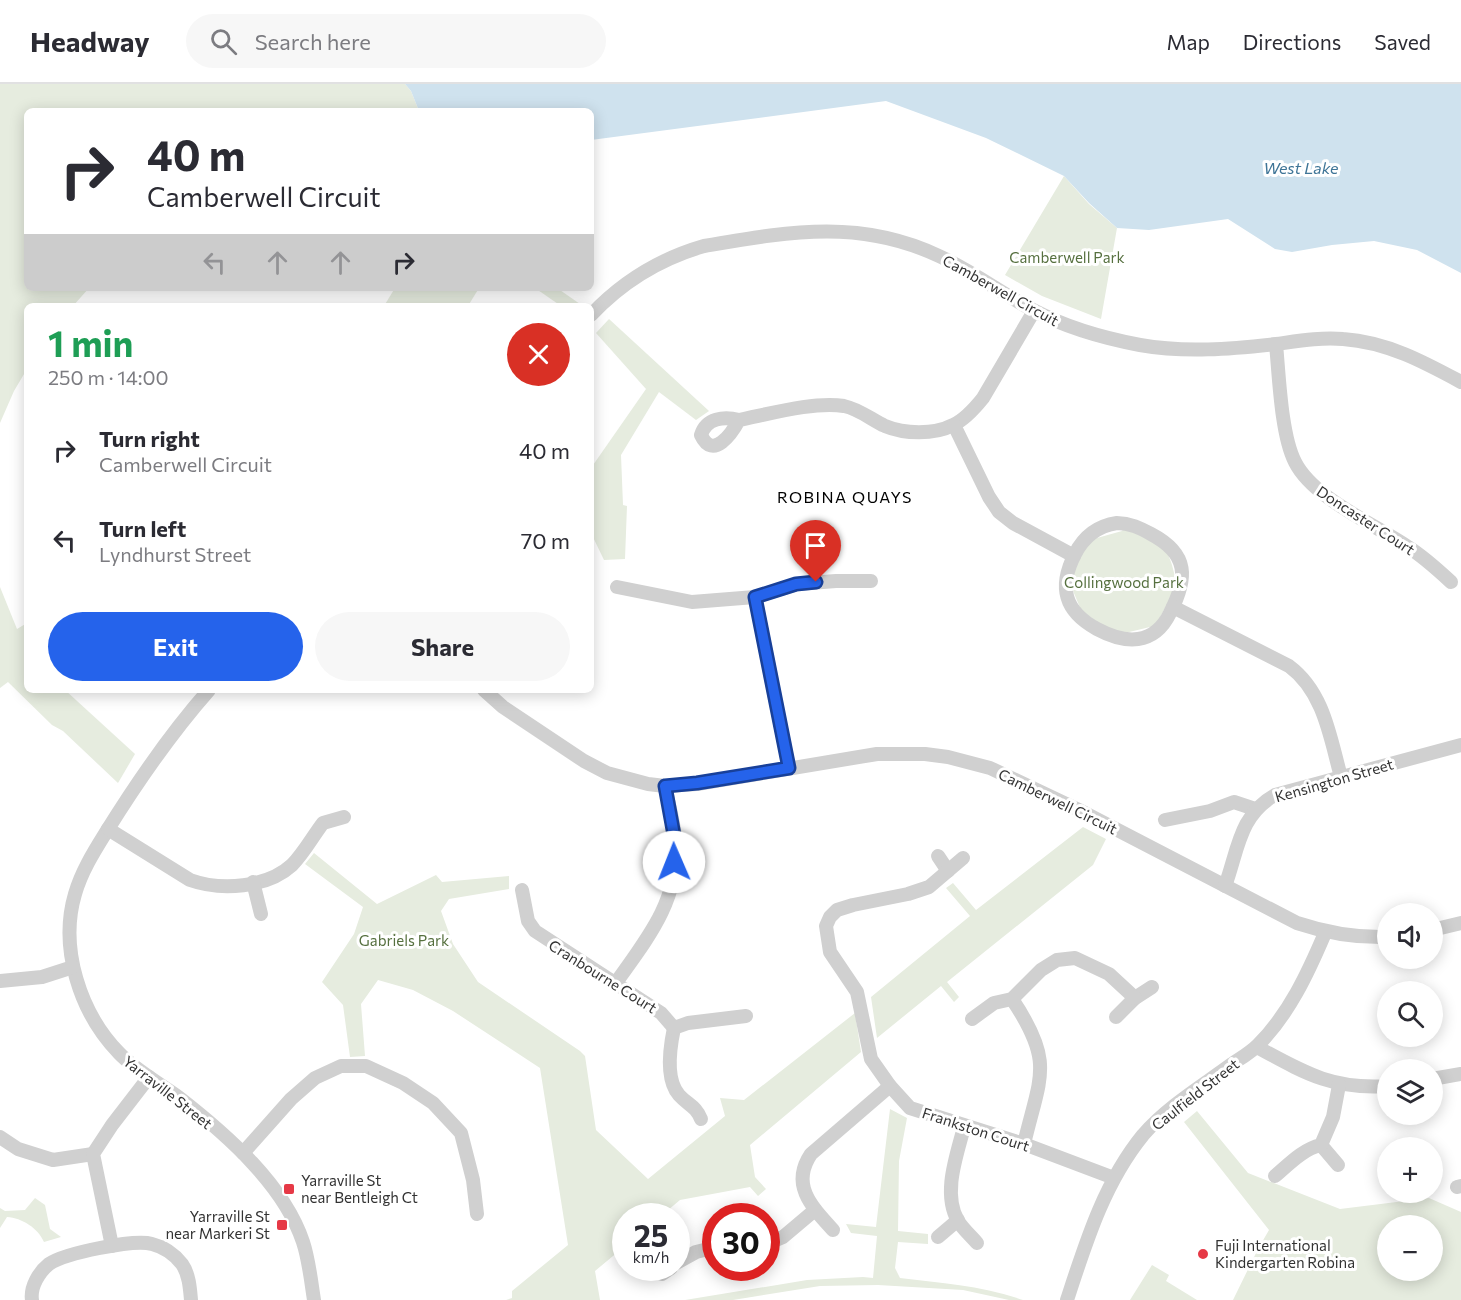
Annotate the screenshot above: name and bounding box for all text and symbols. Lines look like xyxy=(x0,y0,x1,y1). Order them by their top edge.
search box xyxy=(186,14,606,68)
text: Headway xyxy=(30,24,150,58)
icon: search xyxy=(207,25,240,58)
text: Search here xyxy=(255,28,371,55)
text: Map xyxy=(1167,29,1210,54)
text: Directions xyxy=(1243,29,1341,54)
text: Saved xyxy=(1374,29,1431,54)
text: 40 m xyxy=(147,128,245,180)
icon: right xyxy=(48,132,126,210)
water label: West Lake xyxy=(1264,158,1339,177)
text: Camberwell Circuit xyxy=(147,180,381,213)
icon: left xyxy=(198,246,231,279)
icon: ahead xyxy=(261,246,294,279)
icon: ahead xyxy=(324,246,357,279)
icon: right xyxy=(387,246,420,279)
park label: Camberwell Park xyxy=(1009,248,1125,266)
street label: Camberwell Circuit xyxy=(940,251,1062,329)
text: 1 min xyxy=(48,320,133,364)
button: close xyxy=(507,323,570,386)
text: 250 m · 14:00 xyxy=(48,365,169,389)
text: Turn right xyxy=(99,425,200,452)
icon: right xyxy=(48,434,81,467)
text: 40 m xyxy=(519,437,570,464)
text: Camberwell Circuit xyxy=(99,452,272,476)
street label: Doncaster Court xyxy=(1314,482,1418,558)
district label: ROBINA QUAYS xyxy=(777,487,913,506)
text: Turn left xyxy=(99,515,186,542)
pin xyxy=(790,520,841,582)
icon: left xyxy=(48,524,81,557)
text: 70 m xyxy=(521,527,570,554)
icon: arrive xyxy=(799,529,832,562)
text: Lyndhurst Street xyxy=(99,542,251,566)
park label: Collingwood Park xyxy=(1064,573,1184,591)
button: Exit xyxy=(48,612,303,681)
button: Share xyxy=(315,612,570,681)
street label: Kensington Street xyxy=(1273,754,1395,806)
street label: Camberwell Circuit xyxy=(996,764,1120,838)
position arrow xyxy=(642,830,706,894)
map controls xyxy=(1377,903,1443,1281)
button: sound xyxy=(1377,903,1443,969)
park label: Gabriels Park xyxy=(359,931,449,949)
street label: Cranbourne Court xyxy=(546,936,660,1016)
button: search xyxy=(1377,981,1443,1047)
street label: Yarraville Street xyxy=(120,1052,216,1132)
street label: Caulfield Street xyxy=(1148,1054,1242,1134)
button: layers xyxy=(1377,1059,1443,1125)
street label: Frankston Court xyxy=(920,1103,1032,1155)
button: + xyxy=(1377,1137,1443,1203)
place label: Yarraville St near Bentleigh Ct xyxy=(301,1171,418,1206)
marker: Yarraville St near Bentleigh Ct xyxy=(282,1182,296,1196)
speed limit sign: 30 xyxy=(702,1203,780,1281)
place label: Yarraville St near Markeri St xyxy=(166,1207,270,1242)
button: − xyxy=(1377,1215,1443,1281)
text: 25 xyxy=(634,1216,668,1253)
marker: Yarraville St near Markeri St xyxy=(275,1218,289,1232)
place label: Fuji International Kindergarten Robina xyxy=(1215,1236,1355,1271)
marker: Fuji International Kindergarten Robina xyxy=(1196,1247,1210,1261)
text: km/h xyxy=(633,1248,669,1266)

